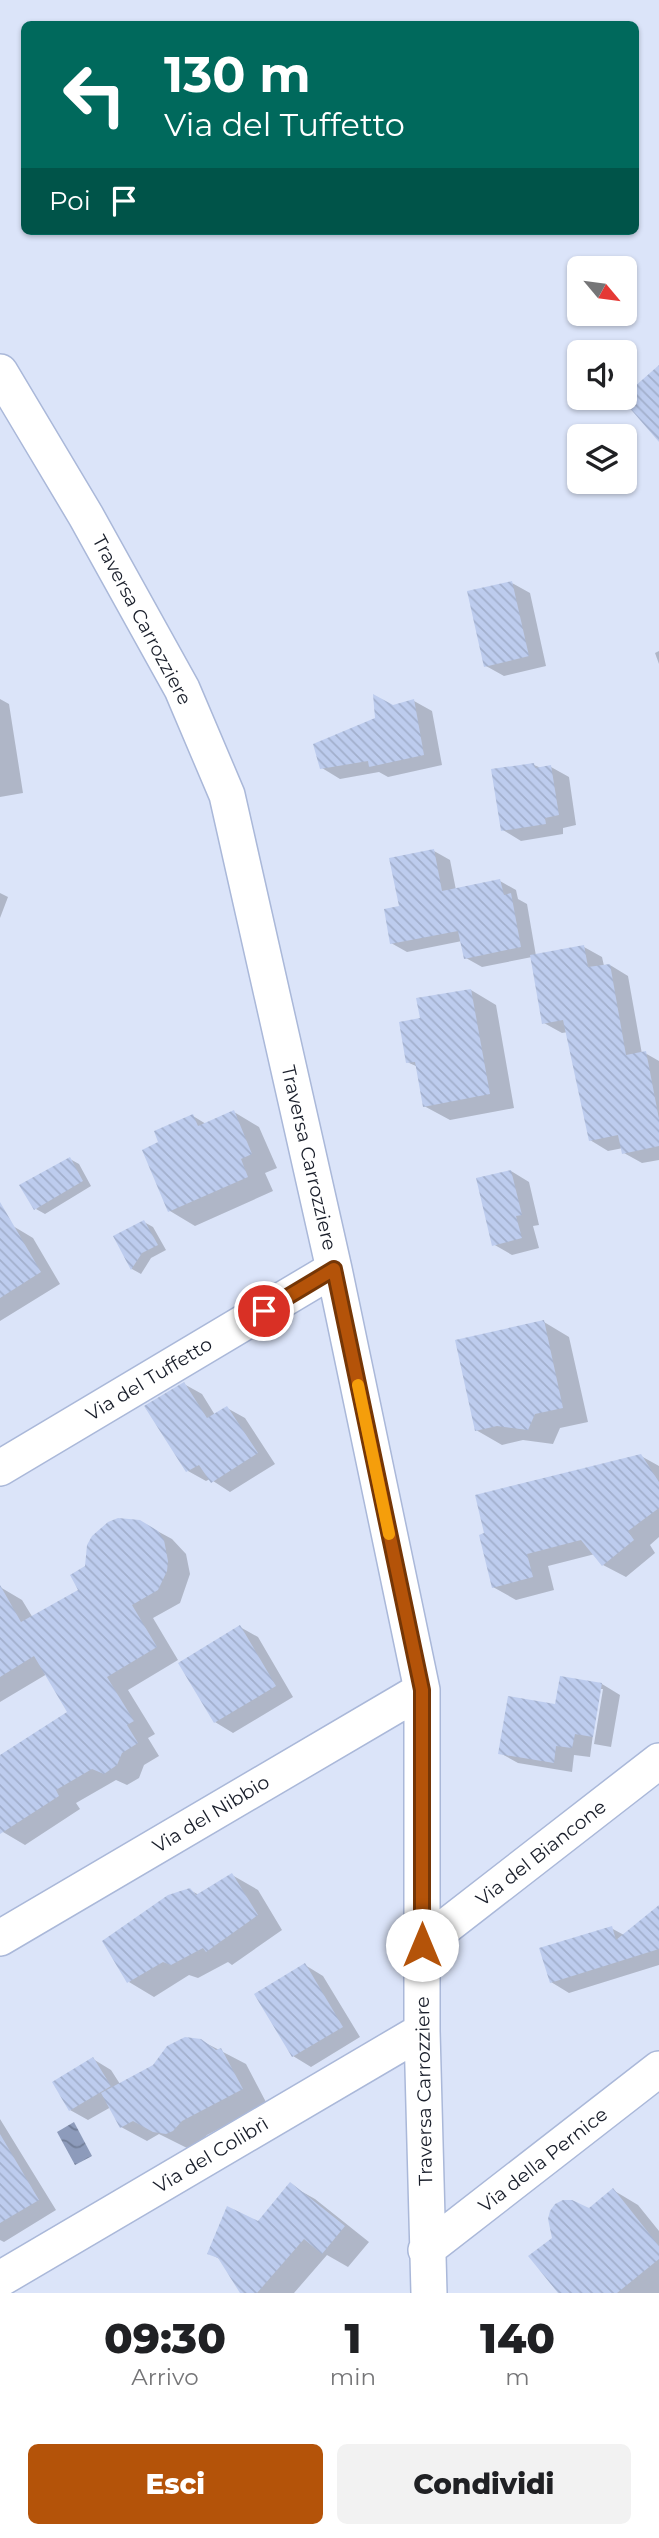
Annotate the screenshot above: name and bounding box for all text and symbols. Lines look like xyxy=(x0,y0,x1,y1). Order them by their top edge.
text: 130 m xyxy=(164,45,311,104)
icon: left xyxy=(49,49,140,140)
text: Via del Tuffetto xyxy=(164,105,405,144)
icon: arrive xyxy=(105,182,143,220)
text: Poi xyxy=(49,185,91,217)
north arrow xyxy=(567,256,637,326)
map controls xyxy=(567,256,637,494)
button: sound xyxy=(567,340,637,410)
button: layers xyxy=(567,424,637,494)
street label: Traversa Carrozziere xyxy=(87,531,197,709)
street label: Traversa Carrozziere xyxy=(277,1063,341,1253)
pin xyxy=(234,1281,294,1341)
icon: arrive xyxy=(245,1292,283,1330)
street label: Via del Tuffetto xyxy=(82,1332,216,1426)
street label: Via del Nibbio xyxy=(148,1770,274,1858)
street label: Via del Biancone xyxy=(471,1795,611,1911)
position arrow xyxy=(385,1908,459,1982)
street label: Traversa Carrozziere xyxy=(411,1996,437,2186)
street label: Via della Pernice xyxy=(474,2103,612,2217)
street label: Via del Colibrì xyxy=(150,2112,272,2198)
text: 09:30 xyxy=(104,2312,226,2364)
text: 1 xyxy=(344,2312,361,2364)
text: 140 xyxy=(480,2312,555,2364)
text: Arrivo xyxy=(131,2363,199,2391)
text: min xyxy=(330,2363,376,2391)
text: m xyxy=(505,2363,530,2391)
button: Esci xyxy=(28,2444,323,2524)
button: Condividi xyxy=(337,2444,631,2524)

